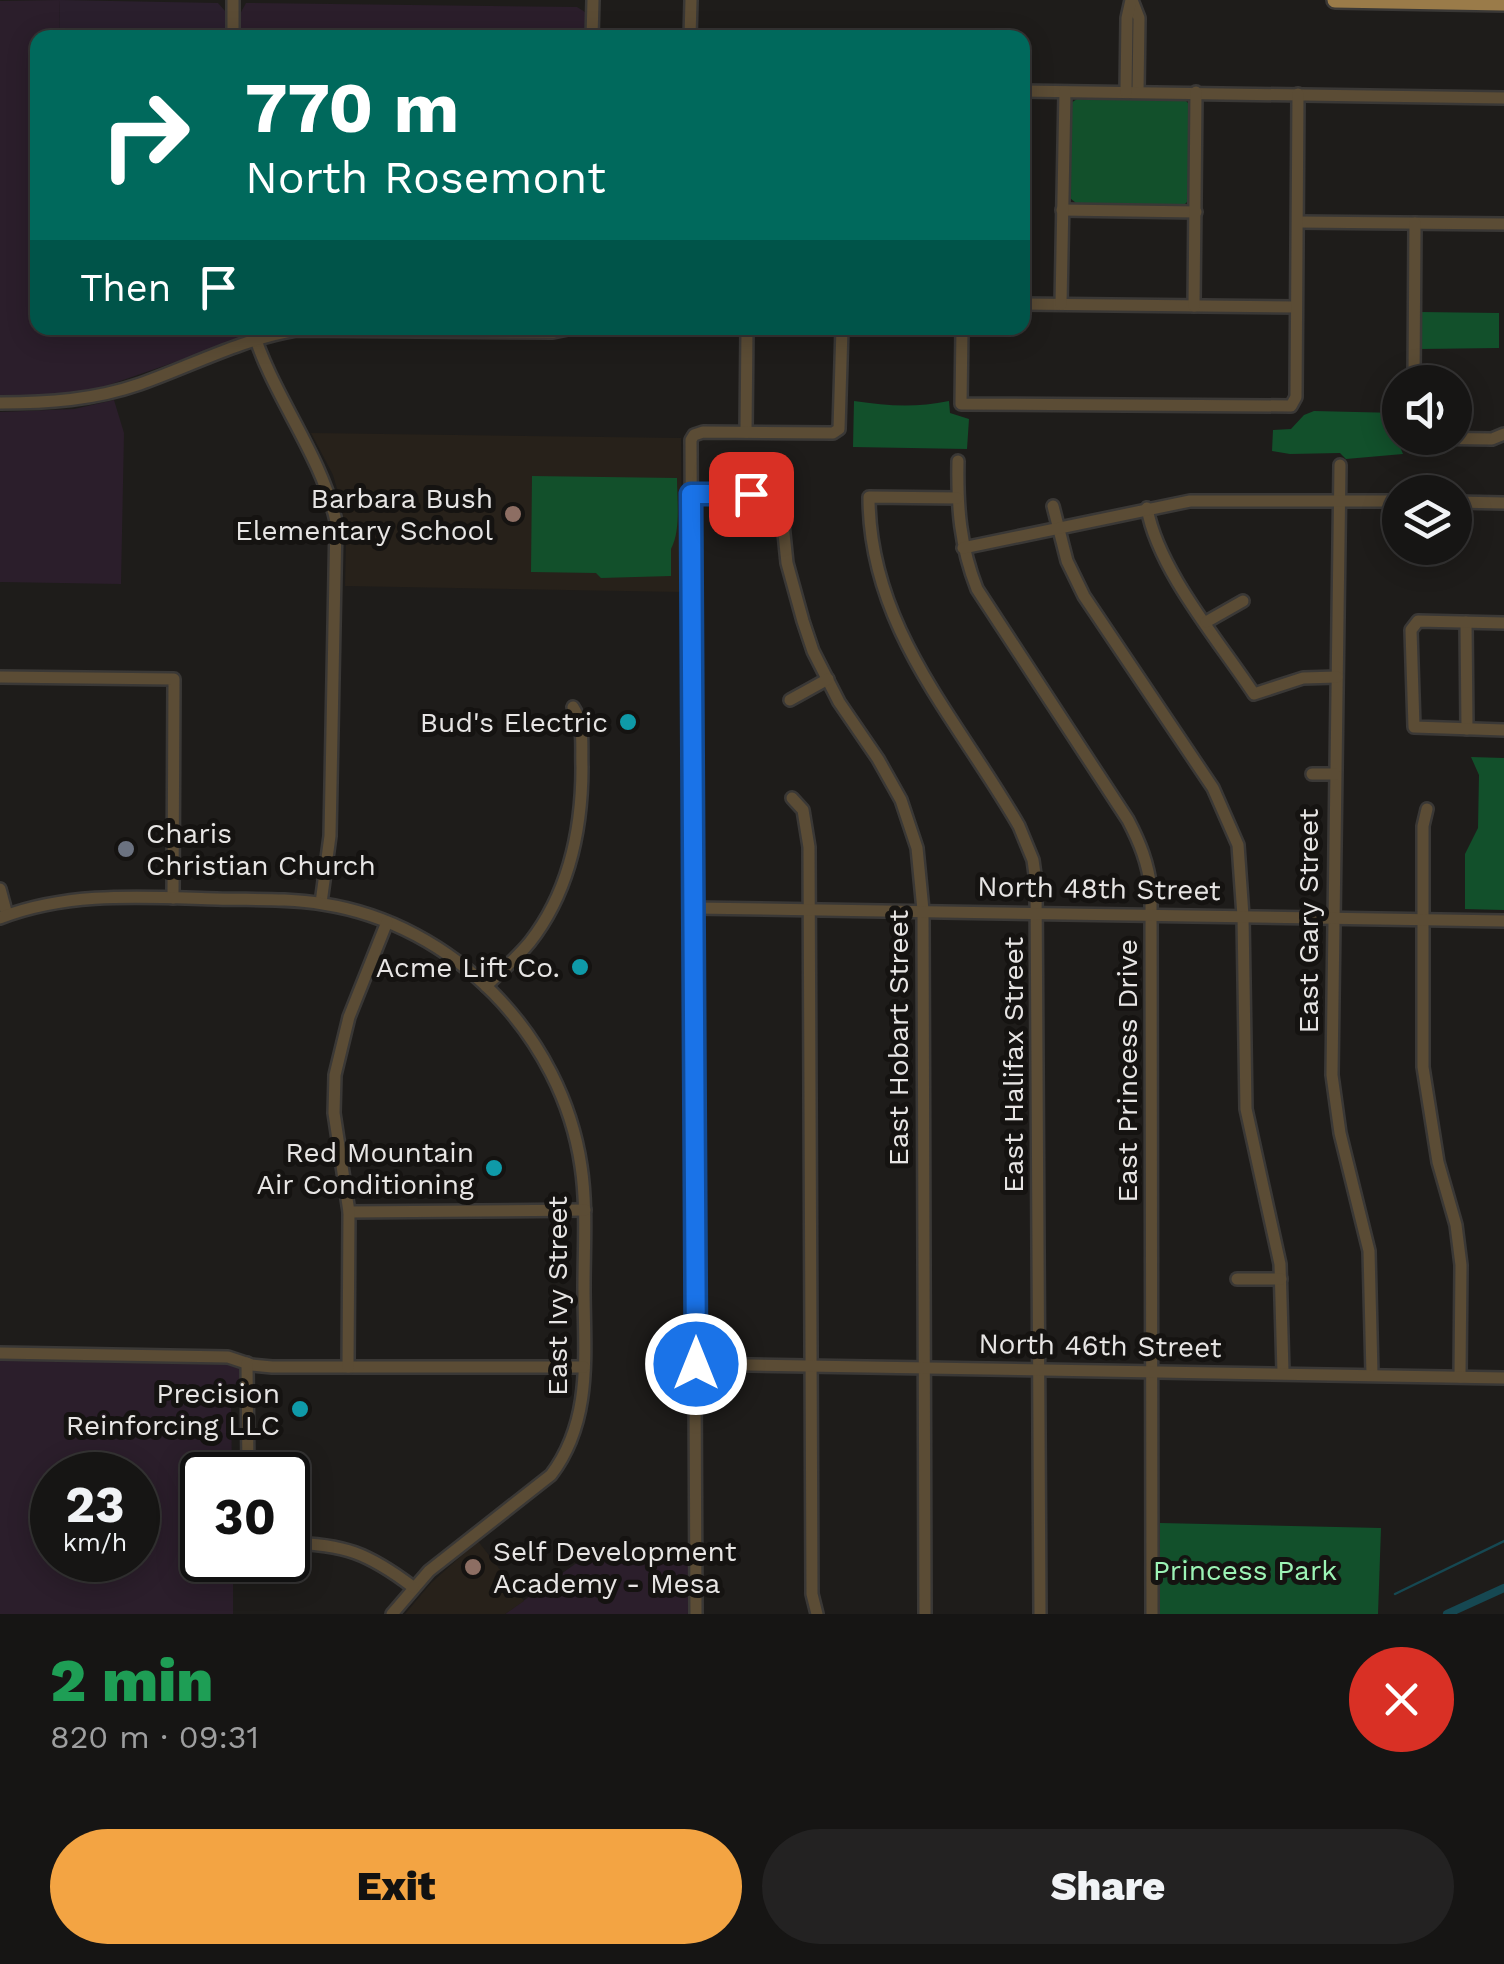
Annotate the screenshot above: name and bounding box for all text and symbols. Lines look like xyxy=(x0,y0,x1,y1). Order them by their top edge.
text: 770 m xyxy=(245,67,459,149)
icon: right xyxy=(80,70,210,200)
text: North Rosemont xyxy=(245,151,606,204)
icon: arrive xyxy=(191,260,246,315)
text: Then xyxy=(80,266,171,310)
map controls xyxy=(1382,365,1472,565)
button: sound xyxy=(1382,365,1472,455)
pin xyxy=(709,452,794,537)
icon: arrive xyxy=(724,467,779,522)
button: layers xyxy=(1382,475,1472,565)
place label: Barbara Bush Elementary School xyxy=(235,482,493,547)
marker: Barbara Bush Elementary School xyxy=(502,503,524,525)
place label: Bud's Electric xyxy=(420,706,608,739)
marker: Bud's Electric xyxy=(617,711,639,733)
street label: East Gary Street xyxy=(1292,808,1325,1033)
place label: Charis Christian Church xyxy=(146,817,376,882)
marker: Charis Christian Church xyxy=(115,838,137,860)
street label: North 48th Street xyxy=(977,870,1221,907)
street label: East Hobart Street xyxy=(882,910,915,1166)
street label: East Halifax Street xyxy=(997,937,1030,1193)
street label: East Princess Drive xyxy=(1111,939,1144,1203)
place label: Acme Lift Co. xyxy=(376,951,560,984)
marker: Acme Lift Co. xyxy=(569,956,591,978)
place label: Red Mountain Air Conditioning xyxy=(256,1136,474,1201)
marker: Red Mountain Air Conditioning xyxy=(483,1157,505,1179)
street label: East Ivy Street xyxy=(541,1196,574,1396)
position arrow xyxy=(644,1312,748,1416)
street label: North 46th Street xyxy=(978,1327,1222,1364)
place label: Precision Reinforcing LLC xyxy=(66,1377,280,1442)
marker: Precision Reinforcing LLC xyxy=(289,1398,311,1420)
speed limit sign: 30 xyxy=(180,1452,310,1582)
text: 23 xyxy=(65,1475,125,1534)
text: km/h xyxy=(63,1528,127,1557)
place label: Self Development Academy - Mesa xyxy=(493,1535,737,1600)
park label: Princess Park xyxy=(1153,1554,1337,1587)
marker: Self Development Academy - Mesa xyxy=(462,1556,484,1578)
text: 2 min xyxy=(50,1645,214,1716)
button: close xyxy=(1349,1647,1454,1752)
text: 820 m · 09:31 xyxy=(50,1718,259,1756)
button: Exit xyxy=(50,1829,742,1944)
button: Share xyxy=(762,1829,1454,1944)

